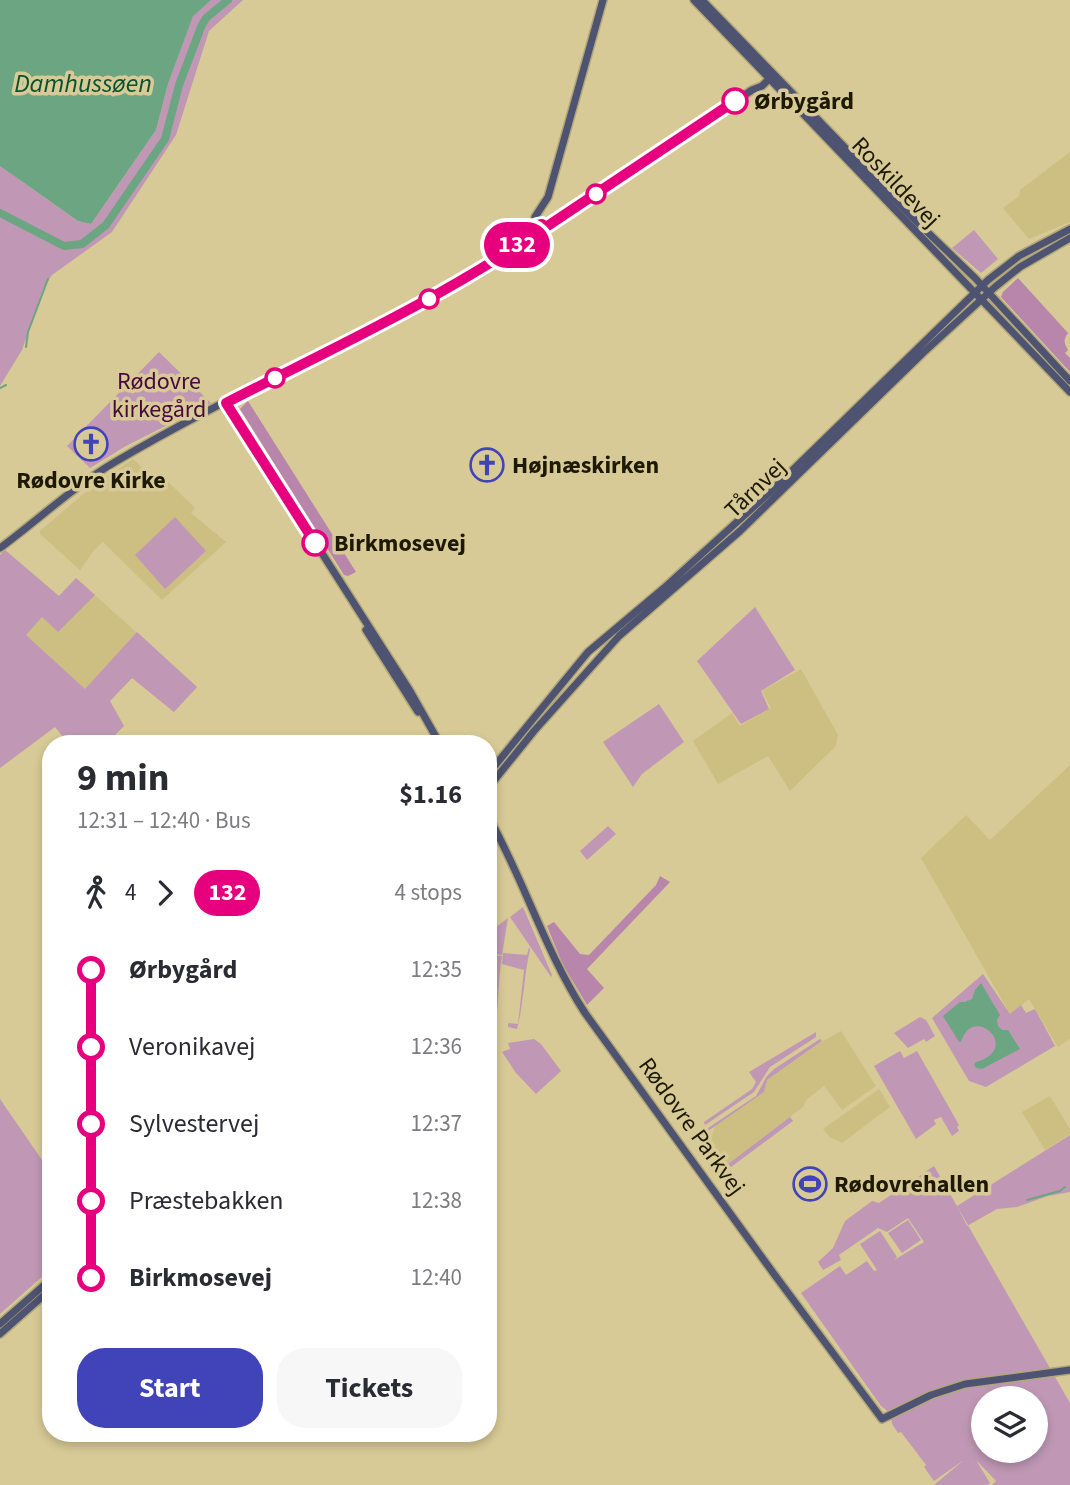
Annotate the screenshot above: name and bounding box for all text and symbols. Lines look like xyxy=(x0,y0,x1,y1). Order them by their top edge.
water label: Damhussøen xyxy=(14,65,152,102)
place label: Ørbygård xyxy=(754,84,854,119)
marker: Ørbygård xyxy=(722,88,748,114)
street label: Roskildevej xyxy=(843,129,948,236)
unlabelled marker xyxy=(586,184,606,204)
line badge: 132 xyxy=(477,222,557,268)
text: 132 xyxy=(498,227,536,262)
unlabelled marker xyxy=(419,289,439,309)
park label: Rødovre kirkegård xyxy=(112,364,206,427)
unlabelled marker xyxy=(265,368,285,388)
church icon: Rødovre Kirke xyxy=(72,425,110,463)
church icon: Højnæskirken xyxy=(468,446,506,484)
place label: Højnæskirken xyxy=(512,448,659,483)
street label: Tårnvej xyxy=(717,450,794,527)
place label: Rødovre Kirke xyxy=(16,463,166,498)
place label: Birkmosevej xyxy=(334,526,466,561)
marker: Birkmosevej xyxy=(302,530,328,556)
text: 9 min xyxy=(77,751,169,805)
text: $1.16 xyxy=(399,776,462,813)
text: 12:31 – 12:40 · Bus xyxy=(77,804,251,837)
icon: walk xyxy=(77,874,115,912)
icon: forward xyxy=(146,874,184,912)
text: 132 xyxy=(208,875,246,910)
text: 4 xyxy=(125,876,136,909)
text: 4 stops xyxy=(395,876,462,909)
text: Ørbygård xyxy=(129,951,237,988)
text: 12:35 xyxy=(411,953,462,986)
text: Veronikavej xyxy=(129,1028,255,1065)
text: 12:36 xyxy=(411,1030,462,1063)
street label: Rødovre Parkvej xyxy=(630,1050,754,1202)
text: Sylvestervej xyxy=(129,1105,259,1142)
text: 12:37 xyxy=(411,1107,462,1140)
sports icon: Rødovrehallen xyxy=(791,1165,829,1203)
place label: Rødovrehallen xyxy=(834,1167,989,1202)
text: Præstebakken xyxy=(129,1182,284,1219)
text: 12:38 xyxy=(411,1184,462,1217)
text: Birkmosevej xyxy=(129,1259,272,1296)
text: 12:40 xyxy=(411,1261,462,1294)
button: Start xyxy=(77,1348,263,1428)
button: Tickets xyxy=(277,1348,462,1428)
map controls xyxy=(971,1386,1048,1463)
button: layers xyxy=(971,1386,1048,1463)

